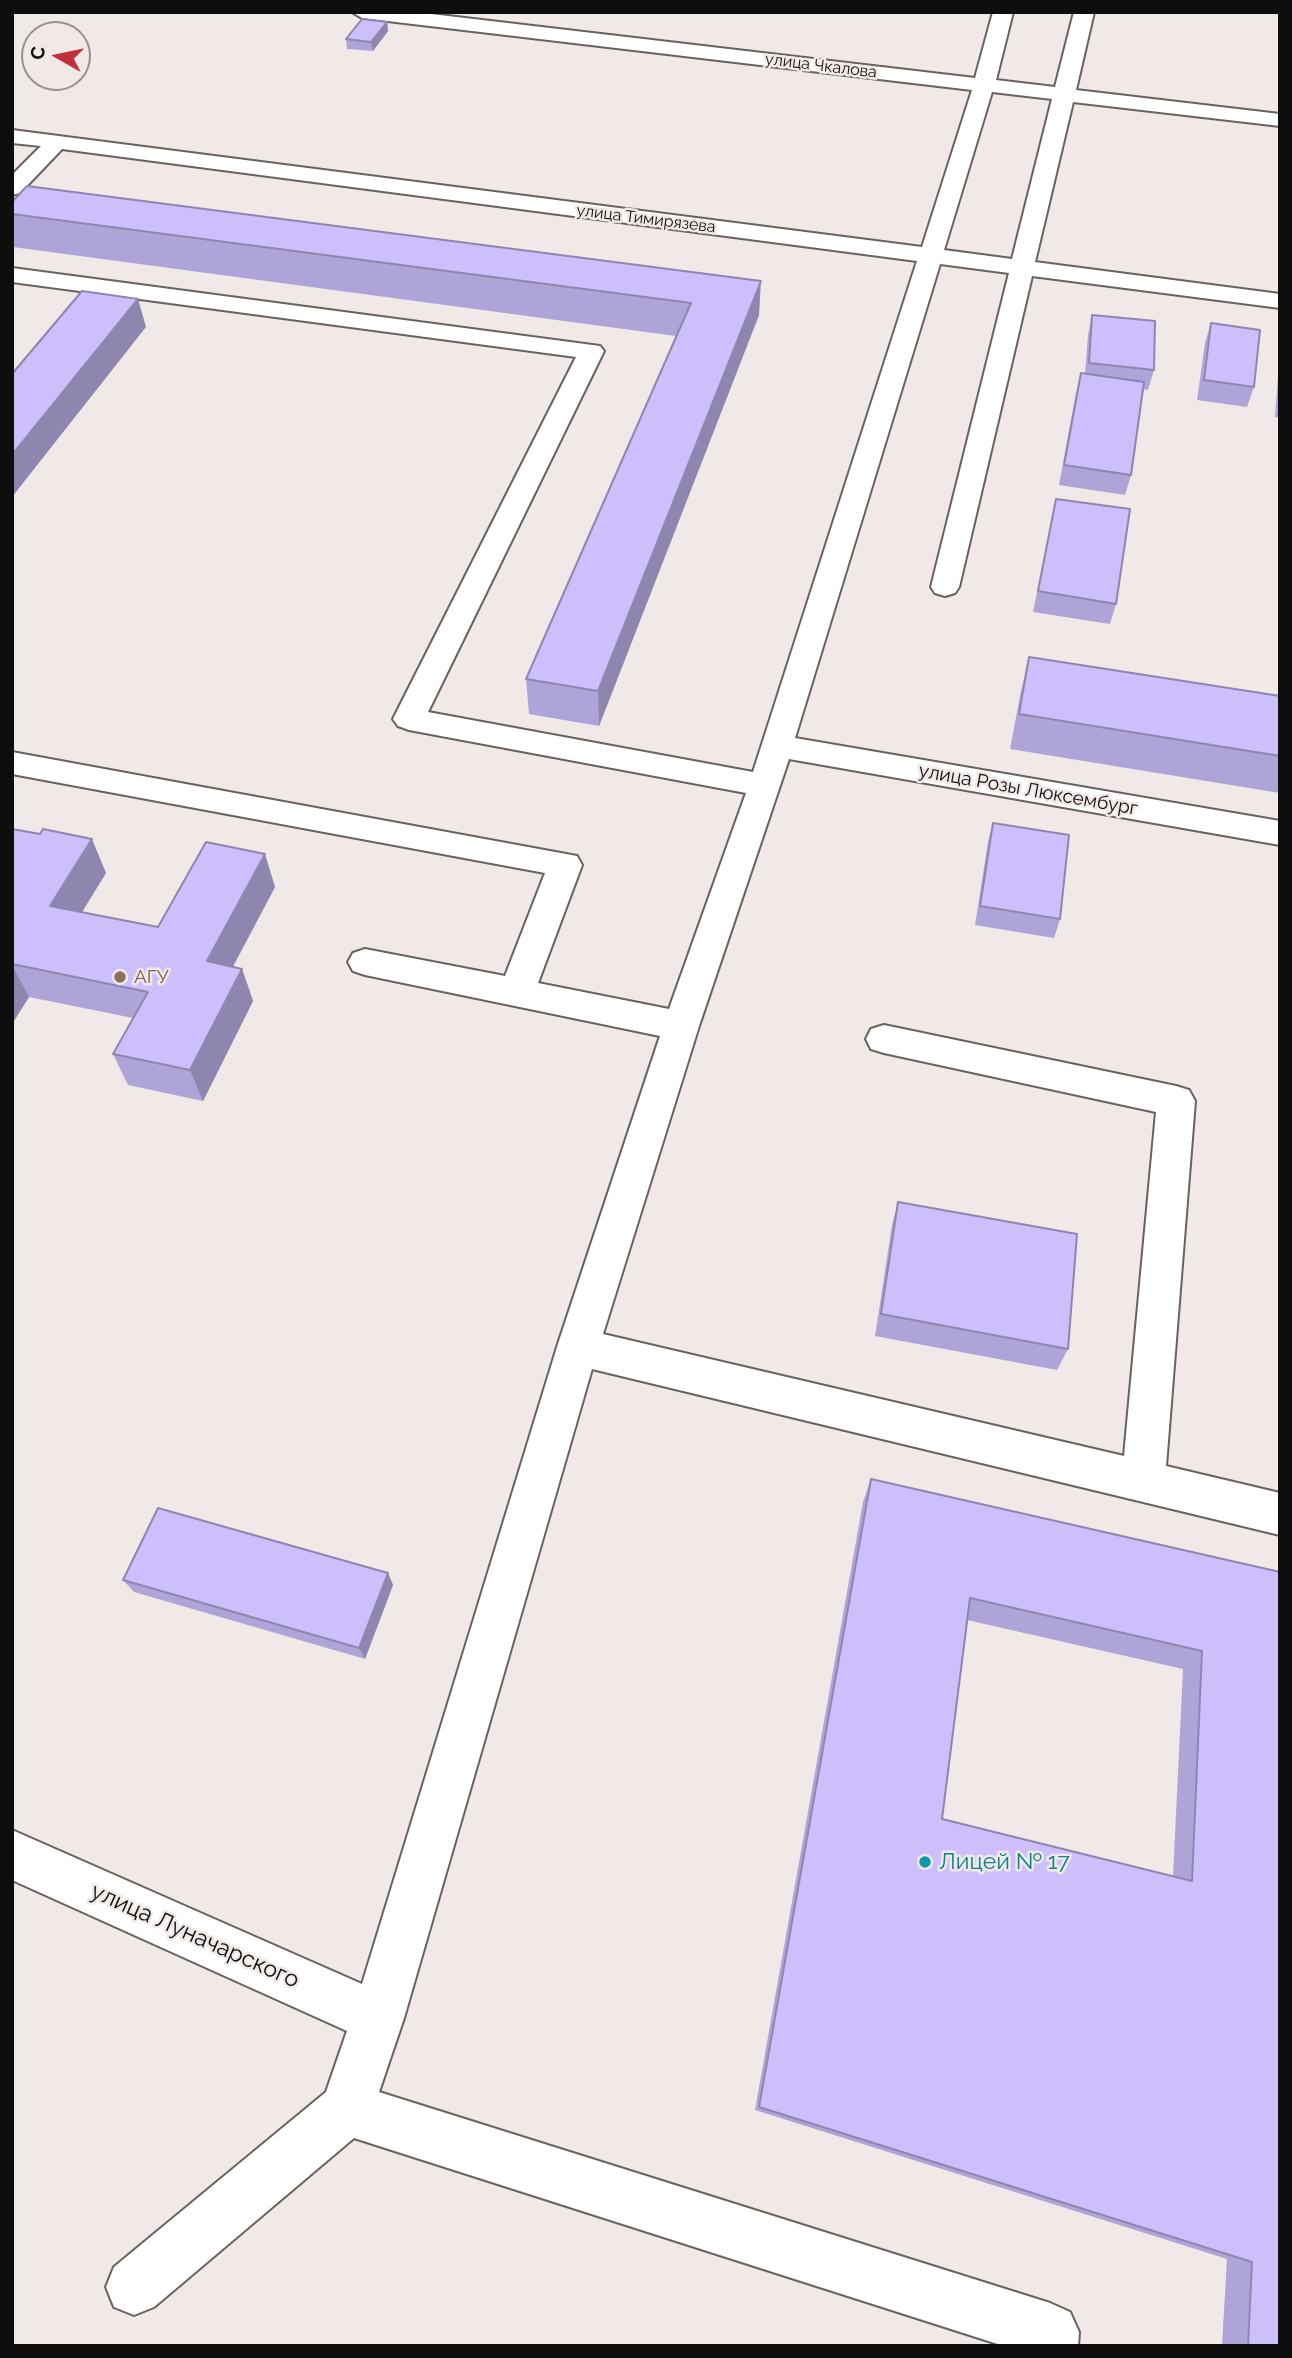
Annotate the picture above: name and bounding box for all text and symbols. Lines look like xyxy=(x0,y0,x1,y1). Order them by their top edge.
north arrow xyxy=(21,21,91,91)
text: С xyxy=(25,45,49,61)
street label: улица Чкалова xyxy=(764,50,878,82)
street label: улица Тимирязева xyxy=(575,201,717,237)
street label: улица Розы Люксембург xyxy=(917,760,1139,820)
place label: АГУ xyxy=(134,966,168,988)
marker: АГУ xyxy=(112,969,128,985)
place label: Лицей № 17 xyxy=(939,1848,1070,1876)
marker: Лицей № 17 xyxy=(917,1854,933,1870)
street label: улица Луначарского xyxy=(86,1878,304,1994)

